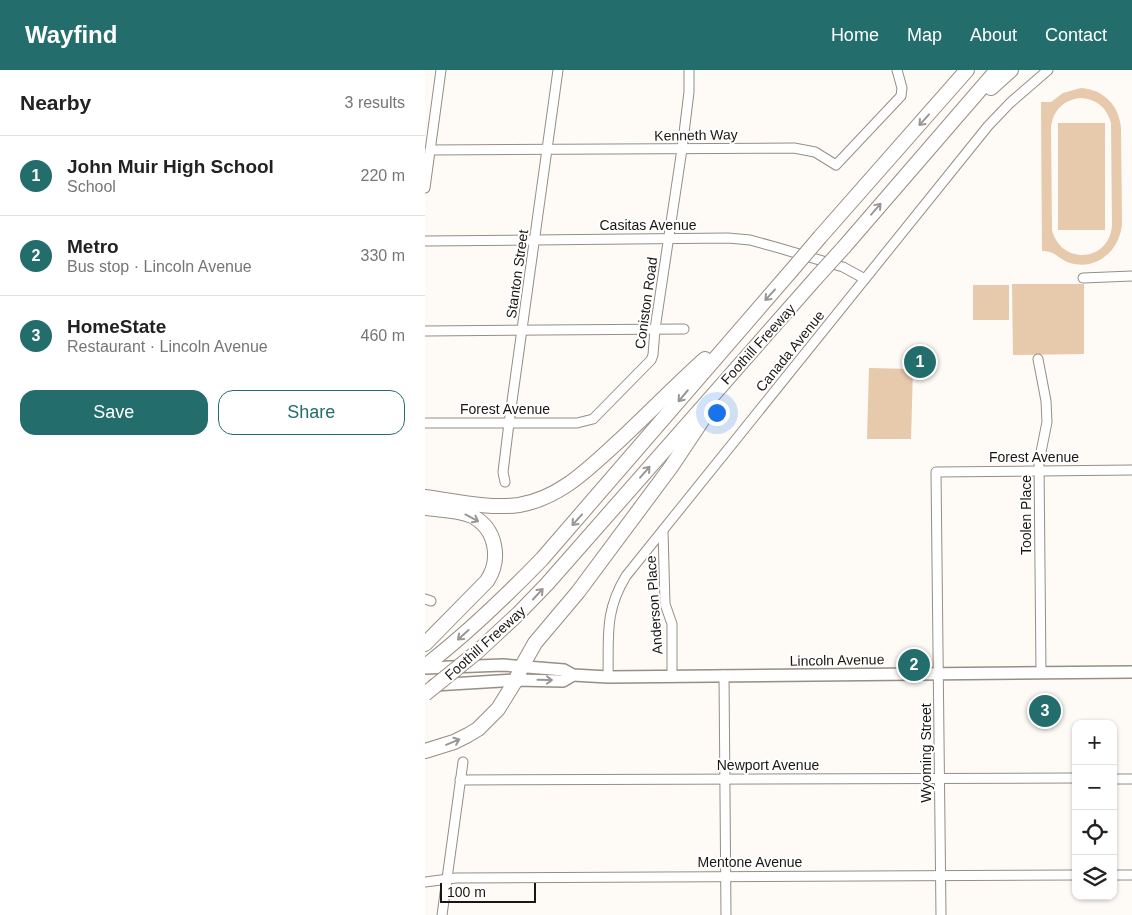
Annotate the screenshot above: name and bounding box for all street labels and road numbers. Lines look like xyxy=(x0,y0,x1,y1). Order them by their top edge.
street label: Kenneth Way xyxy=(654,126,738,144)
street label: Casitas Avenue xyxy=(599,217,697,233)
street label: Stanton Street xyxy=(503,228,531,319)
street label: Coniston Road xyxy=(632,256,660,350)
street label: Foothill Freeway xyxy=(718,300,798,388)
street label: Canada Avenue xyxy=(753,307,828,395)
street label: Forest Avenue xyxy=(460,401,550,417)
street label: Forest Avenue xyxy=(989,449,1079,465)
street label: Toolen Place xyxy=(1018,475,1034,555)
street label: Anderson Place xyxy=(643,555,665,655)
street label: Foothill Freeway xyxy=(441,603,529,683)
street label: Lincoln Avenue xyxy=(790,651,885,669)
street label: Wyoming Street xyxy=(918,703,934,803)
street label: Newport Avenue xyxy=(717,757,819,773)
street label: Mentone Avenue xyxy=(698,854,803,870)

